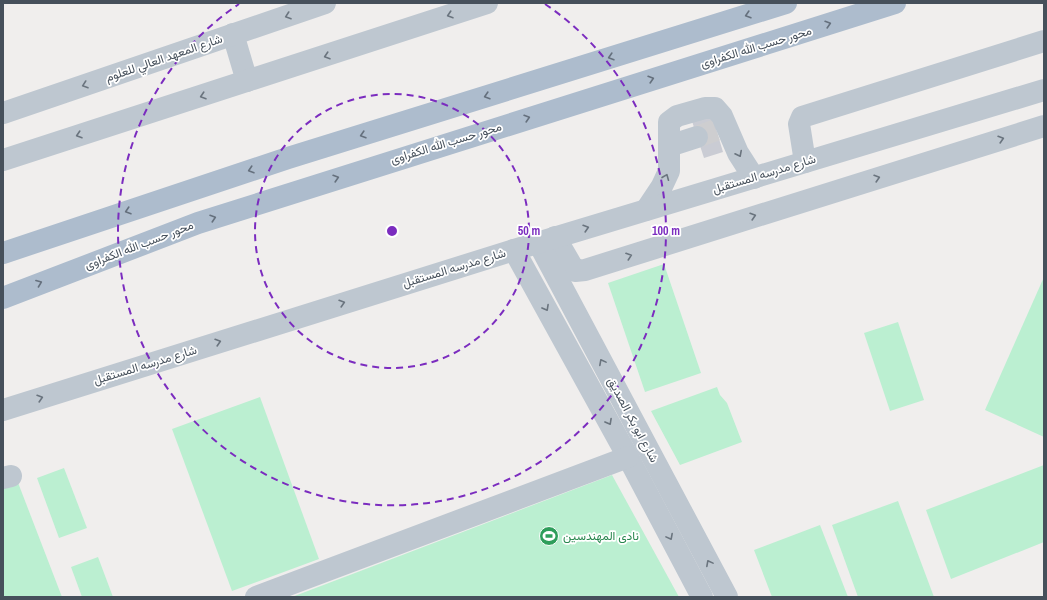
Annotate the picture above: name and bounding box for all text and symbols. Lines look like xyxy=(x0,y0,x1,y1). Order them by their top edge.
one-way arrow xyxy=(447,10,454,19)
one-way arrow xyxy=(745,10,752,19)
one-way arrow xyxy=(284,11,291,19)
one-way arrow xyxy=(825,20,832,29)
street label: محور حسب الله الكفراوى xyxy=(698,22,814,72)
street label: شارع المعهد العالي للعلوم xyxy=(103,30,225,87)
one-way arrow xyxy=(323,51,330,59)
one-way arrow xyxy=(608,53,615,61)
one-way arrow xyxy=(647,75,654,84)
one-way arrow xyxy=(82,80,89,88)
one-way arrow xyxy=(200,91,207,100)
one-way arrow xyxy=(483,91,490,100)
one-way arrow xyxy=(523,114,530,123)
street label: محور حسب الله الكفراوى xyxy=(388,118,504,168)
one-way arrow xyxy=(359,130,366,139)
one-way arrow xyxy=(76,131,83,139)
one-way arrow xyxy=(997,135,1004,144)
one-way arrow xyxy=(734,150,742,157)
street label: شارع مدرسه المستقبل xyxy=(710,151,818,198)
one-way arrow xyxy=(248,166,255,174)
one-way arrow xyxy=(662,173,670,180)
one-way arrow xyxy=(332,174,339,183)
one-way arrow xyxy=(873,174,880,183)
one-way arrow xyxy=(124,206,131,215)
one-way arrow xyxy=(749,213,756,221)
one-way arrow xyxy=(210,214,217,222)
street label: محور حسب الله الكفراوى xyxy=(82,217,196,273)
text: 50 m xyxy=(518,223,540,239)
text: 100 m xyxy=(652,223,680,239)
centre of rings xyxy=(385,224,399,238)
one-way arrow xyxy=(583,224,590,233)
street label: شارع مدرسه المستقبل xyxy=(400,245,508,292)
one-way arrow xyxy=(625,252,632,260)
one-way arrow xyxy=(36,280,43,288)
one-way arrow xyxy=(338,300,345,308)
one-way arrow xyxy=(541,304,549,311)
one-way arrow xyxy=(214,339,221,347)
street label: شارع مدرسه المستقبل xyxy=(91,342,199,389)
one-way arrow xyxy=(599,358,606,366)
street label: شارع ابو بكر الصديق xyxy=(603,375,662,466)
one-way arrow xyxy=(37,394,44,403)
one-way arrow xyxy=(604,418,611,425)
sports icon: نادى المهندسين xyxy=(538,525,560,547)
place label: نادى المهندسين xyxy=(563,528,639,544)
one-way arrow xyxy=(665,533,673,540)
one-way arrow xyxy=(706,559,714,567)

